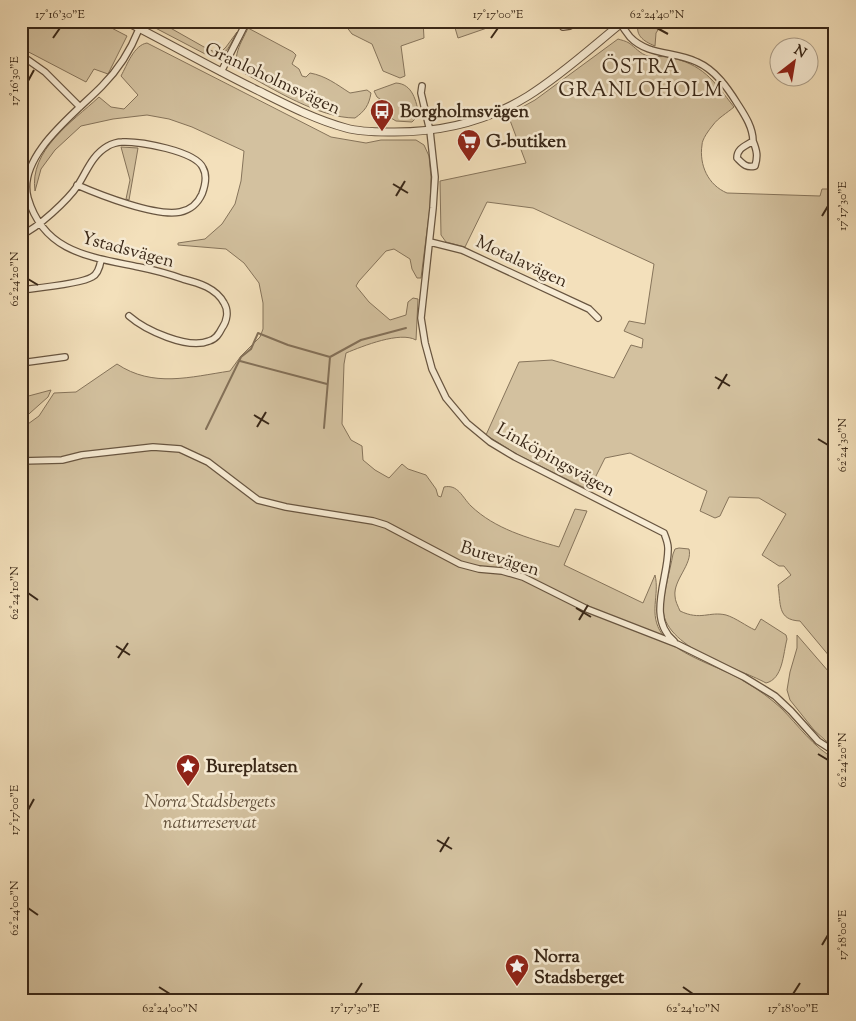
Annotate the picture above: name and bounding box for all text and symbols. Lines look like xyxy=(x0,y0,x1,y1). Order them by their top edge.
text: 17°16'30"E xyxy=(35,6,86,24)
text: 17°17'00"E xyxy=(473,6,524,24)
text: 62°24'40"N xyxy=(630,6,685,24)
street label: Granloholmsvägen xyxy=(200,37,345,123)
north arrow xyxy=(768,38,818,88)
text: N xyxy=(790,41,810,64)
district label: ÖSTRA GRANLOHOLM xyxy=(558,53,724,106)
text: 17°16'30"E xyxy=(6,55,24,106)
bus stop icon: Borgholmsvägen xyxy=(369,98,395,132)
place label: Borgholmsvägen xyxy=(400,100,529,126)
supermarket icon: G-butiken xyxy=(456,128,482,162)
place label: G-butiken xyxy=(486,130,567,156)
text: 17°17'30"E xyxy=(834,180,852,231)
street label: Ystadsvägen xyxy=(78,226,177,276)
street label: Motalavägen xyxy=(471,230,572,296)
text: 62°24'20"N xyxy=(6,251,24,307)
street label: Linköpingsvägen xyxy=(491,417,620,504)
text: 62°24'30"N xyxy=(834,417,852,472)
street label: Burevägen xyxy=(457,536,543,584)
text: 62°24'10"N xyxy=(6,566,24,620)
text: 62°24'20"N xyxy=(834,732,852,788)
place icon: Bureplatsen xyxy=(175,753,201,787)
place label: Bureplatsen xyxy=(206,755,298,781)
text: 17°17'00"E xyxy=(6,784,24,835)
park label: Norra Stadsbergets naturreservat xyxy=(144,790,276,837)
text: 62°24'00"N xyxy=(6,880,24,936)
text: 17°18'00"E xyxy=(834,909,852,960)
place label: Norra Stadsberget xyxy=(534,945,625,992)
place icon: Norra Stadsberget xyxy=(504,953,530,987)
text: 62°24'00"N xyxy=(142,1000,198,1018)
text: 17°17'30"E xyxy=(330,1000,381,1018)
text: 62°24'10"N xyxy=(666,1000,720,1018)
text: 17°18'00"E xyxy=(768,1000,819,1018)

